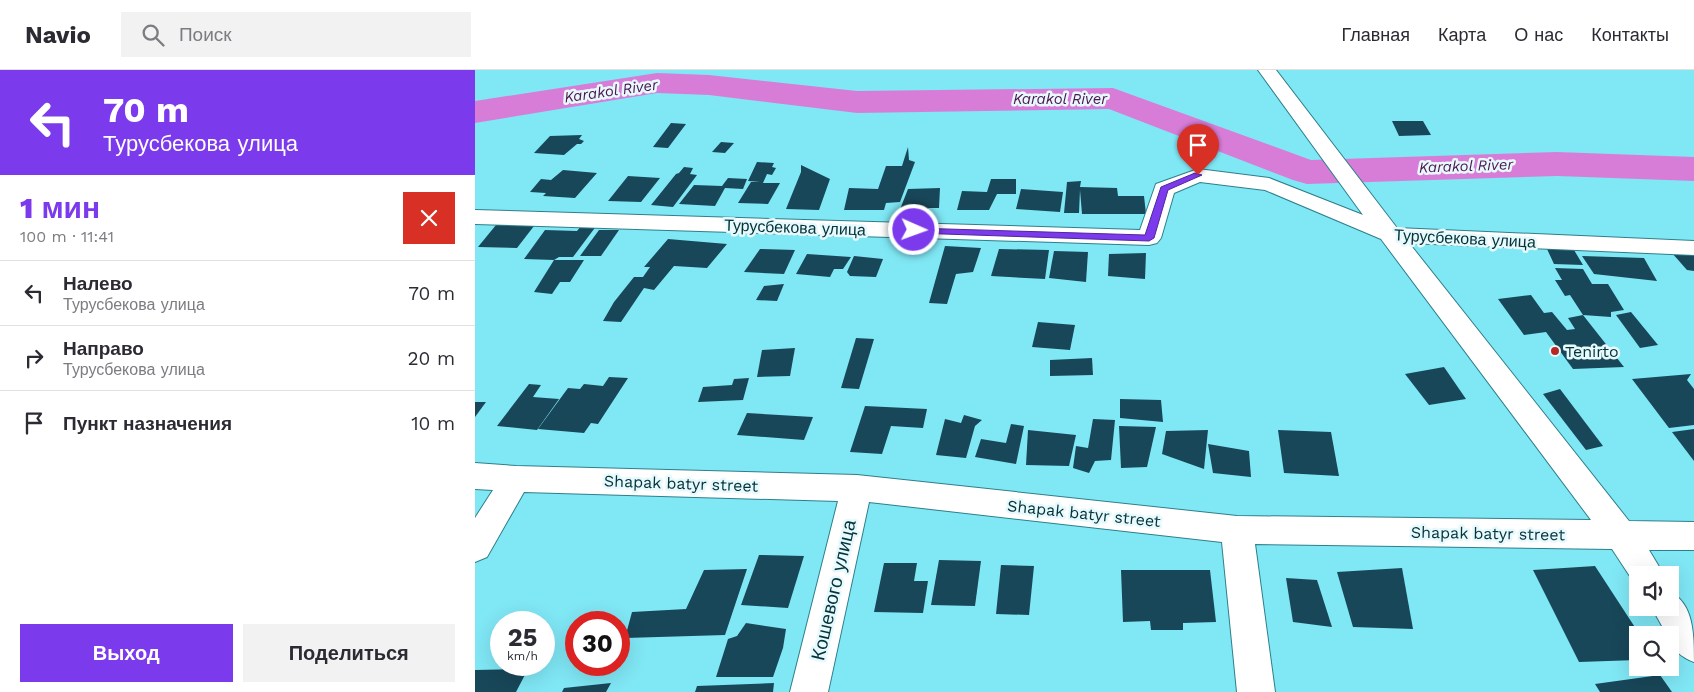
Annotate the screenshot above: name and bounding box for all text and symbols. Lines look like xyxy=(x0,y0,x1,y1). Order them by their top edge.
search box xyxy=(121,12,471,57)
text: Navio xyxy=(25,21,91,49)
icon: search xyxy=(139,21,167,49)
text: Поиск xyxy=(179,23,232,46)
text: Главная xyxy=(1341,24,1410,45)
text: Карта xyxy=(1438,24,1486,45)
text: О нас xyxy=(1514,24,1563,45)
text: Контакты xyxy=(1591,24,1669,45)
water label: Karakol River xyxy=(563,75,660,106)
text: 70 m xyxy=(103,89,189,131)
icon: left xyxy=(20,90,85,155)
water label: Karakol River xyxy=(1013,90,1108,108)
pin xyxy=(1177,124,1219,175)
text: Турусбекова улица xyxy=(103,131,298,156)
icon: arrive xyxy=(1184,131,1212,159)
water label: Karakol River xyxy=(1419,155,1515,177)
text: 1 мин xyxy=(20,190,100,225)
button: close xyxy=(403,192,455,244)
position arrow xyxy=(887,203,939,255)
street label: Турусбекова улица xyxy=(724,216,866,239)
street label: Турусбекова улица xyxy=(1394,225,1536,252)
text: 100 m · 11:41 xyxy=(20,227,114,246)
text: Налево xyxy=(63,272,133,295)
icon: left xyxy=(20,279,48,307)
text: 70 m xyxy=(408,282,455,305)
text: Турусбекова улица xyxy=(63,295,205,314)
text: Направо xyxy=(63,337,144,360)
place label: Tenirto xyxy=(1565,342,1619,361)
icon: right xyxy=(20,344,48,372)
marker: Tenirto xyxy=(1549,345,1561,357)
text: 20 m xyxy=(408,347,455,370)
text: Турусбекова улица xyxy=(63,360,205,379)
icon: arrive xyxy=(20,409,48,437)
text: Пункт назначения xyxy=(63,412,232,435)
text: 10 m xyxy=(411,412,455,435)
street label: Shapak batyr street xyxy=(604,471,759,496)
street label: Shapak batyr street xyxy=(1006,496,1162,531)
street label: Кошевого улица xyxy=(806,517,861,663)
street label: Shapak batyr street xyxy=(1411,523,1566,544)
map controls xyxy=(1629,566,1679,676)
button: sound xyxy=(1629,566,1679,616)
speed limit sign: 30 xyxy=(565,611,630,676)
text: 25 xyxy=(508,623,537,652)
button: Выход xyxy=(20,624,233,682)
button: Поделиться xyxy=(243,624,455,682)
button: search xyxy=(1629,626,1679,676)
text: km/h xyxy=(507,649,538,663)

